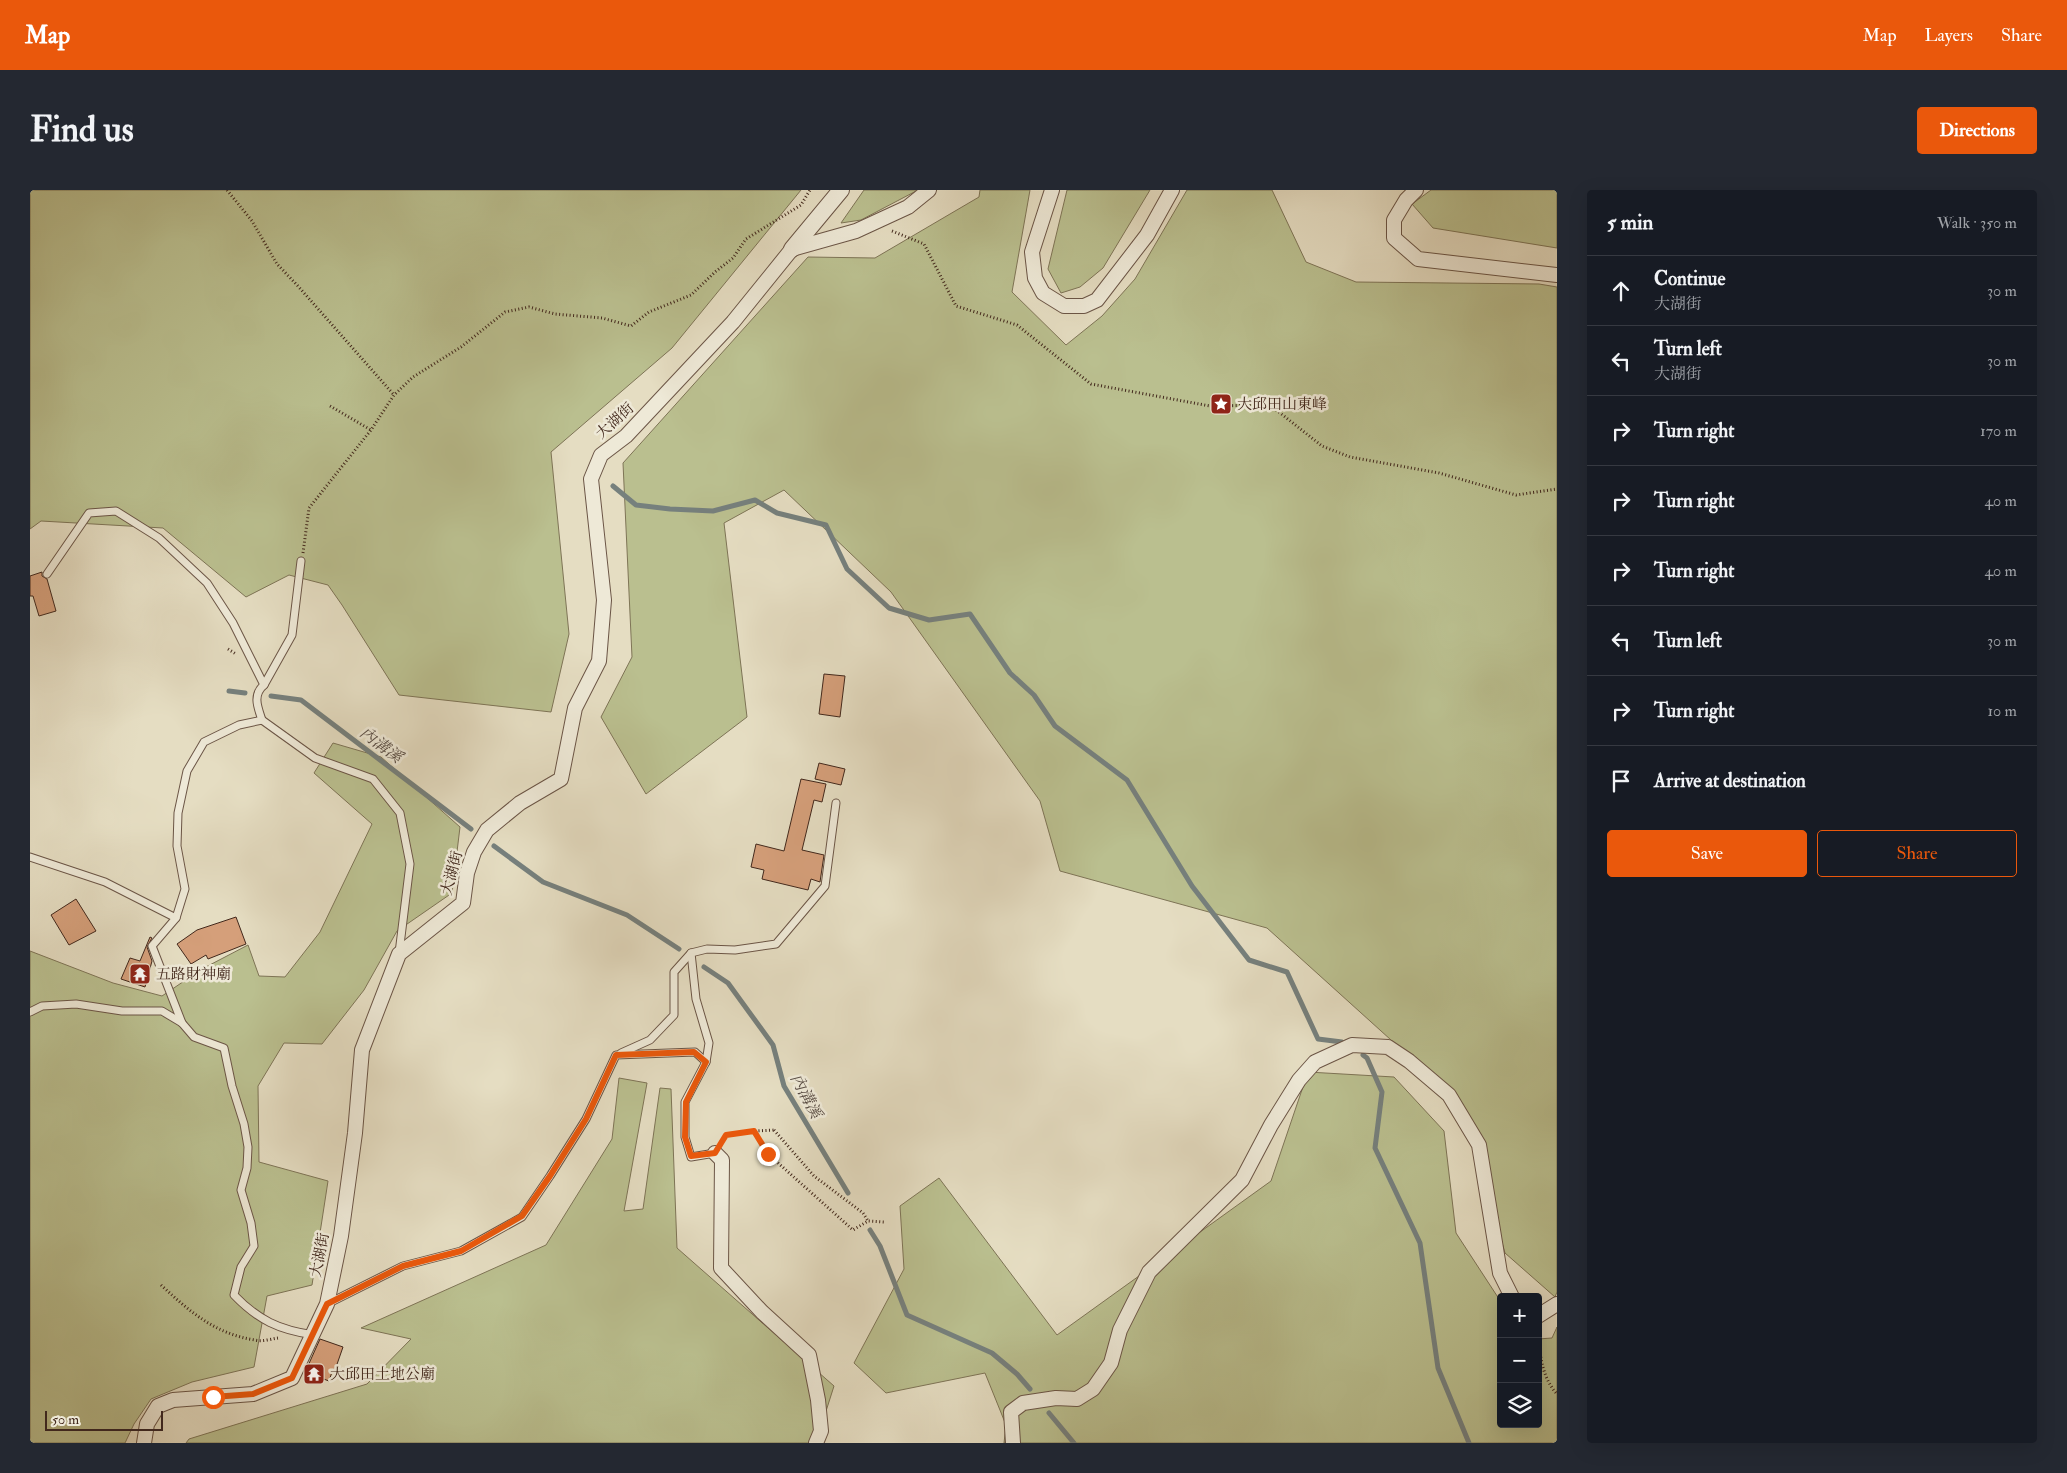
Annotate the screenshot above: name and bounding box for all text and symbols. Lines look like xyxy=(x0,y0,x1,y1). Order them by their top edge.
text: Map xyxy=(25,20,70,51)
text: Map xyxy=(1863,24,1897,47)
text: Layers xyxy=(1925,24,1973,47)
text: Share xyxy=(2001,24,2042,47)
button: Directions xyxy=(1917,107,2037,154)
text: Find us xyxy=(30,108,134,152)
text: 5 min xyxy=(1607,209,1653,236)
text: Walk · 350 m xyxy=(1937,213,2017,233)
text: Continue xyxy=(1654,267,1725,291)
icon: ahead xyxy=(1607,277,1635,305)
text: 30 m xyxy=(1987,281,2017,301)
text: 大湖街 xyxy=(1654,294,1702,314)
text: Turn left xyxy=(1654,337,1722,361)
icon: left xyxy=(1607,347,1635,375)
text: 30 m xyxy=(1987,351,2017,371)
text: 大湖街 xyxy=(1654,364,1702,384)
place icon: 大邱田山東峰 xyxy=(1209,392,1233,416)
place label: 大邱田山東峰 xyxy=(1237,395,1327,414)
street label: 大湖街 xyxy=(592,399,638,443)
icon: right xyxy=(1607,417,1635,445)
text: Turn right xyxy=(1654,419,1734,443)
text: 170 m xyxy=(1980,421,2017,441)
icon: right xyxy=(1607,487,1635,515)
text: Turn right xyxy=(1654,489,1734,513)
text: 40 m xyxy=(1984,491,2017,511)
icon: right xyxy=(1607,557,1635,585)
text: Turn right xyxy=(1654,559,1734,583)
text: 40 m xyxy=(1984,561,2017,581)
icon: left xyxy=(1607,627,1635,655)
text: Turn left xyxy=(1654,629,1722,653)
text: 30 m xyxy=(1987,631,2017,651)
icon: right xyxy=(1607,697,1635,725)
text: Turn right xyxy=(1654,699,1734,723)
text: 10 m xyxy=(1987,701,2017,721)
water label: 內溝溪 xyxy=(356,723,408,769)
icon: arrive xyxy=(1607,767,1635,795)
text: Arrive at destination xyxy=(1654,769,1806,793)
button: Save xyxy=(1607,830,1807,877)
button: Share xyxy=(1817,830,2017,877)
street label: 大湖街 xyxy=(437,849,467,897)
temple icon: 五路財神廟 xyxy=(128,962,152,986)
place label: 五路財神廟 xyxy=(156,965,231,984)
water label: 內溝溪 xyxy=(786,1070,827,1124)
route end xyxy=(757,1143,780,1166)
street label: 大湖街 xyxy=(306,1231,334,1279)
map controls xyxy=(1497,1293,1542,1428)
button: + xyxy=(1497,1293,1542,1338)
button: − xyxy=(1497,1338,1542,1383)
temple icon: 大邱田土地公廟 xyxy=(302,1362,326,1386)
place label: 大邱田土地公廟 xyxy=(330,1365,435,1384)
button: layers xyxy=(1497,1383,1542,1428)
route start xyxy=(202,1386,225,1409)
scale bar xyxy=(45,1408,162,1431)
text: 50 m xyxy=(52,1411,79,1428)

